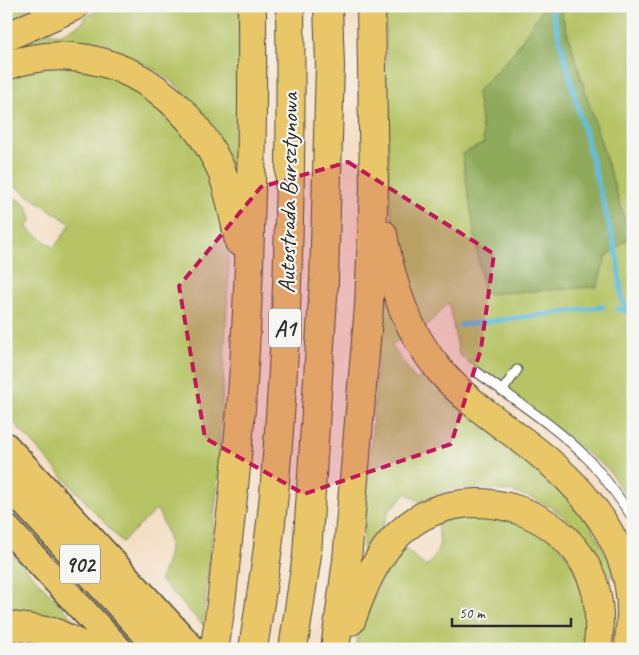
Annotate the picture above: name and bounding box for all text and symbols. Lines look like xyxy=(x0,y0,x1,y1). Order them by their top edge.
street label: Autostrada Bursztynowa xyxy=(271,91,305,294)
road number: A1 xyxy=(269,308,301,348)
road number: 902 xyxy=(60,544,100,584)
scale bar xyxy=(452,595,570,627)
text: 50 m xyxy=(459,604,486,623)

